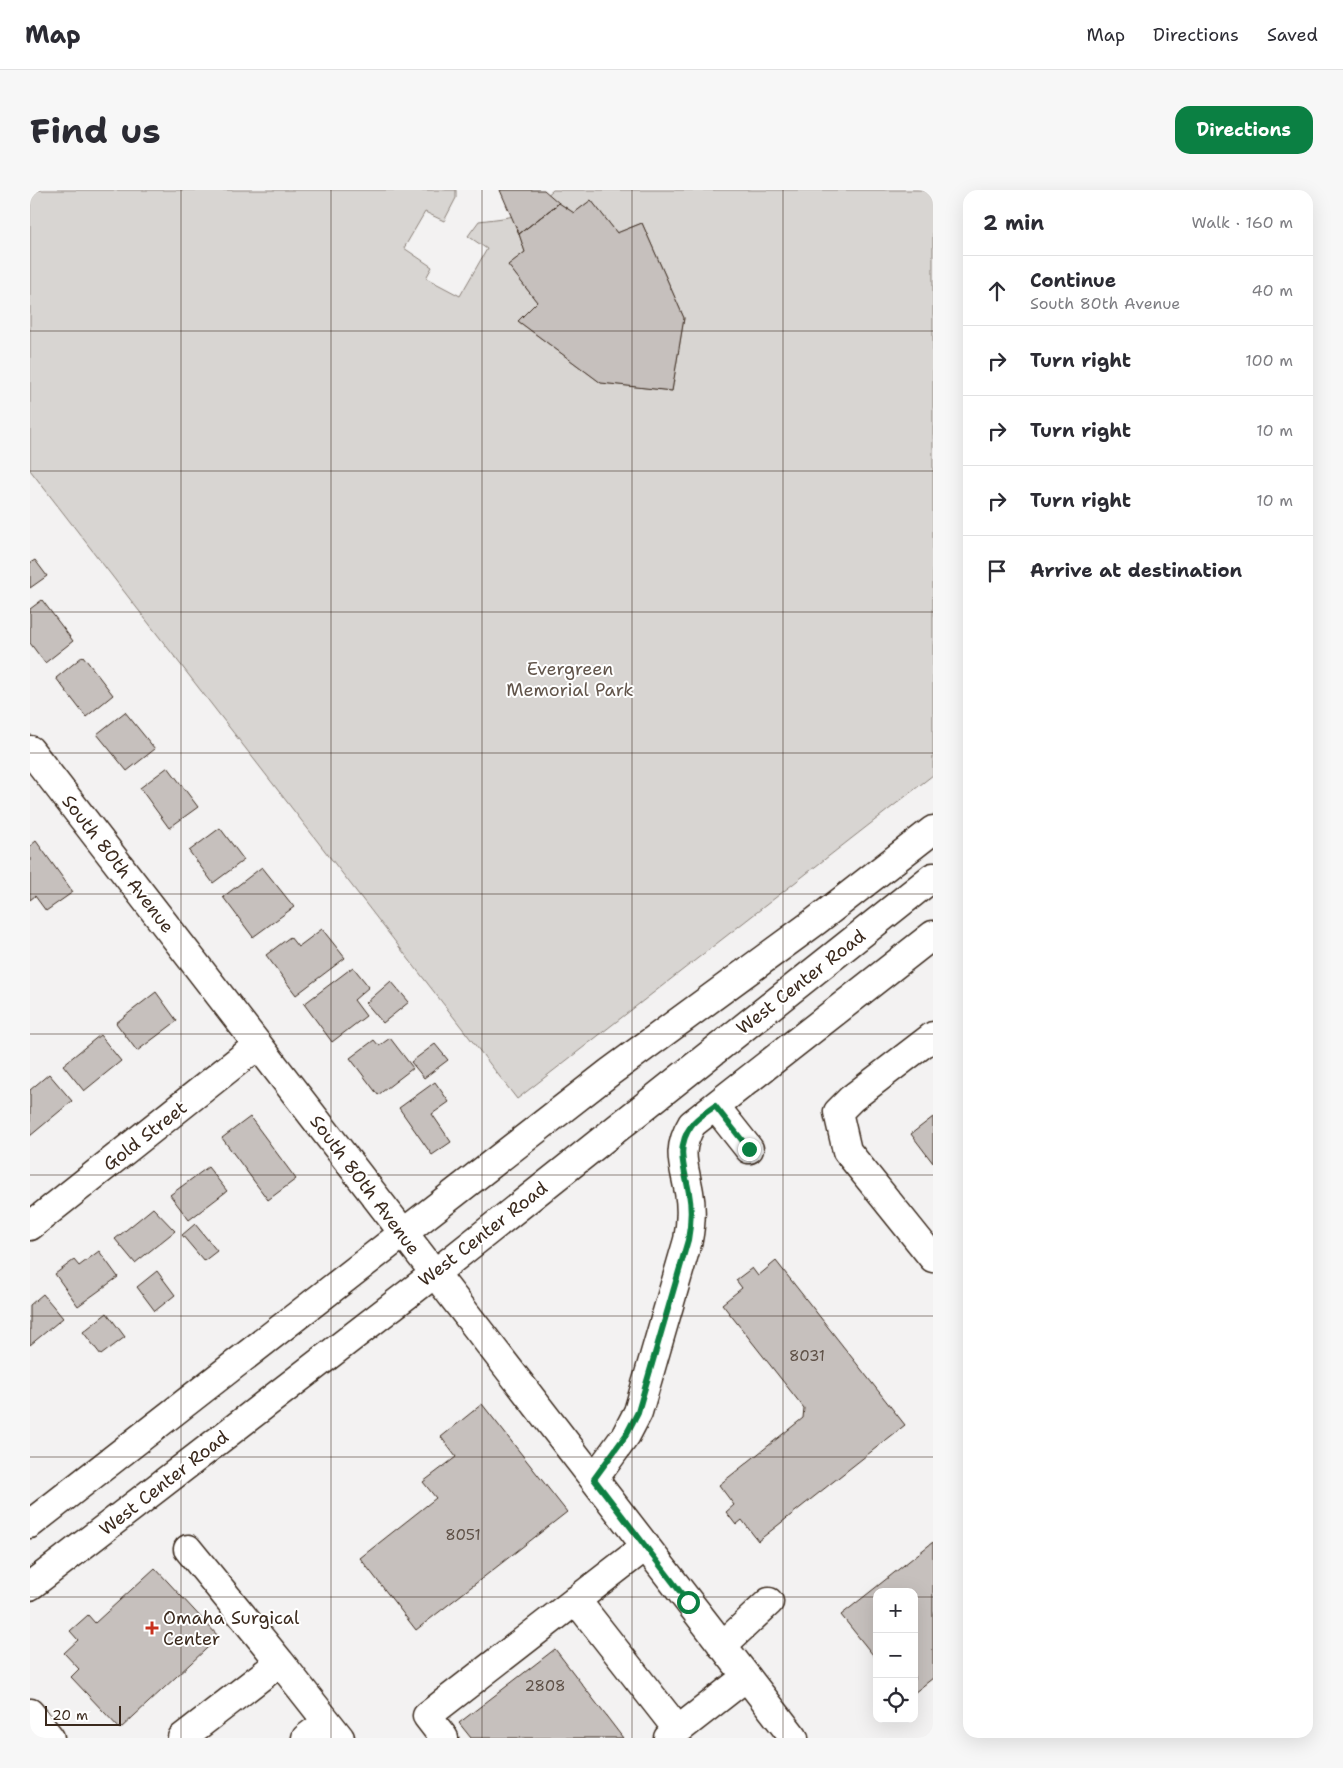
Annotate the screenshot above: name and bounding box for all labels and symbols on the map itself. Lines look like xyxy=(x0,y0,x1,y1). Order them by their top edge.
park label: Evergreen Memorial Park xyxy=(506,657,634,702)
street label: South 80th Avenue xyxy=(56,790,180,938)
street label: West Center Road xyxy=(731,924,871,1040)
street label: Gold Street xyxy=(98,1096,192,1176)
street label: South 80th Avenue xyxy=(305,1110,425,1260)
route end xyxy=(738,1138,761,1161)
street label: West Center Road xyxy=(413,1176,553,1292)
house number: 8031 xyxy=(789,1346,825,1366)
street label: West Center Road xyxy=(94,1425,234,1541)
house number: 8051 xyxy=(445,1525,481,1545)
route start xyxy=(677,1591,700,1614)
place label: Omaha Surgical Center xyxy=(163,1606,300,1651)
marker: Omaha Surgical Center xyxy=(145,1621,159,1635)
house number: 2808 xyxy=(524,1676,566,1696)
scale bar xyxy=(45,1703,121,1726)

